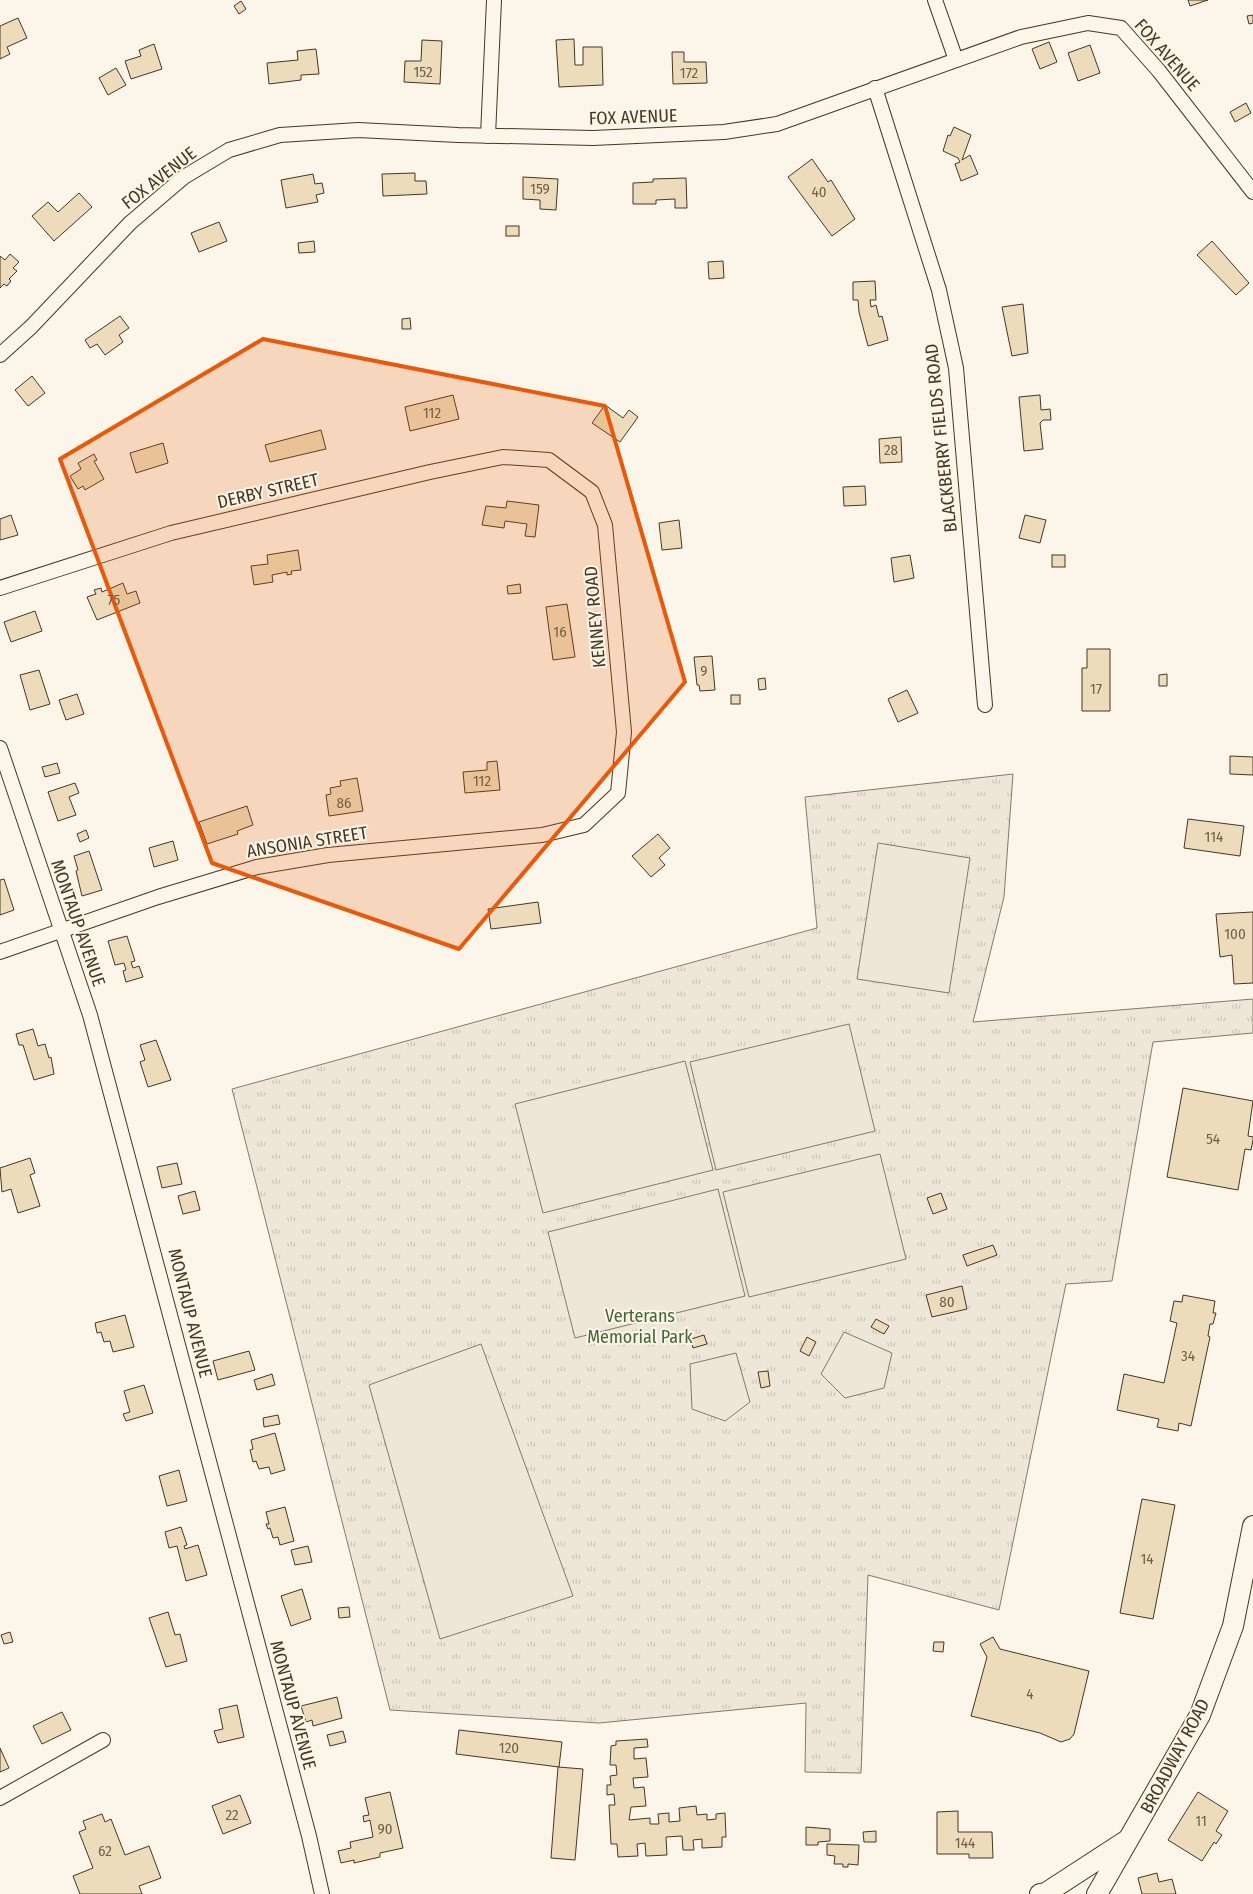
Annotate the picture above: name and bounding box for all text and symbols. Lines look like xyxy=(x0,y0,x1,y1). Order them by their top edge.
street label: FOX AVENUE xyxy=(1130,14,1204,96)
house number: 152 xyxy=(413,63,433,81)
house number: 172 xyxy=(680,64,699,82)
street label: FOX AVENUE xyxy=(588,104,678,130)
street label: FOX AVENUE xyxy=(117,142,201,214)
house number: 159 xyxy=(530,180,550,198)
house number: 40 xyxy=(811,183,827,201)
street label: BLACKBERRY FIELDS ROAD xyxy=(920,342,962,534)
house number: 112 xyxy=(423,404,441,422)
house number: 28 xyxy=(884,441,898,459)
street label: DERBY STREET xyxy=(215,469,321,513)
street label: KENNEY ROAD xyxy=(580,565,610,669)
house number: 75 xyxy=(108,591,120,609)
house number: 16 xyxy=(553,623,567,641)
house number: 9 xyxy=(700,662,708,680)
house number: 17 xyxy=(1090,680,1102,698)
house number: 112 xyxy=(473,772,491,790)
house number: 86 xyxy=(337,794,351,812)
street label: ANSONIA STREET xyxy=(245,821,370,862)
house number: 114 xyxy=(1205,828,1223,846)
street label: MONTAUP AVENUE xyxy=(46,857,110,989)
house number: 100 xyxy=(1224,925,1246,943)
house number: 54 xyxy=(1206,1130,1220,1148)
street label: MONTAUP AVENUE xyxy=(163,1246,217,1380)
house number: 80 xyxy=(939,1293,955,1311)
park label: Verterans Memorial Park xyxy=(587,1305,693,1348)
house number: 34 xyxy=(1181,1347,1195,1365)
house number: 14 xyxy=(1140,1550,1154,1568)
street label: MONTAUP AVENUE xyxy=(265,1638,321,1772)
house number: 4 xyxy=(1026,1685,1034,1703)
street label: BROADWAY ROAD xyxy=(1136,1695,1214,1817)
house number: 120 xyxy=(499,1739,519,1757)
house number: 22 xyxy=(225,1806,239,1824)
house number: 11 xyxy=(1195,1812,1207,1830)
house number: 90 xyxy=(377,1820,393,1838)
house number: 144 xyxy=(955,1834,975,1852)
house number: 62 xyxy=(98,1842,112,1860)

